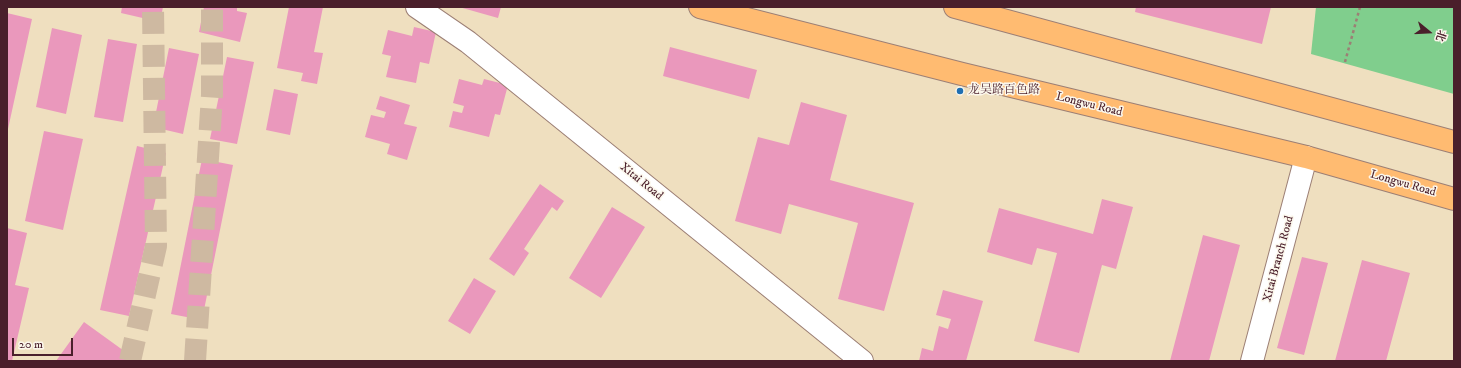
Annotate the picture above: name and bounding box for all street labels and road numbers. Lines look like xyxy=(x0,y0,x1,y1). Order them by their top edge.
street label: Longwu Road xyxy=(1054,90,1124,120)
street label: Xitai Road xyxy=(617,160,665,204)
street label: Longwu Road xyxy=(1368,168,1438,200)
street label: Xitai Branch Road xyxy=(1261,214,1297,304)

